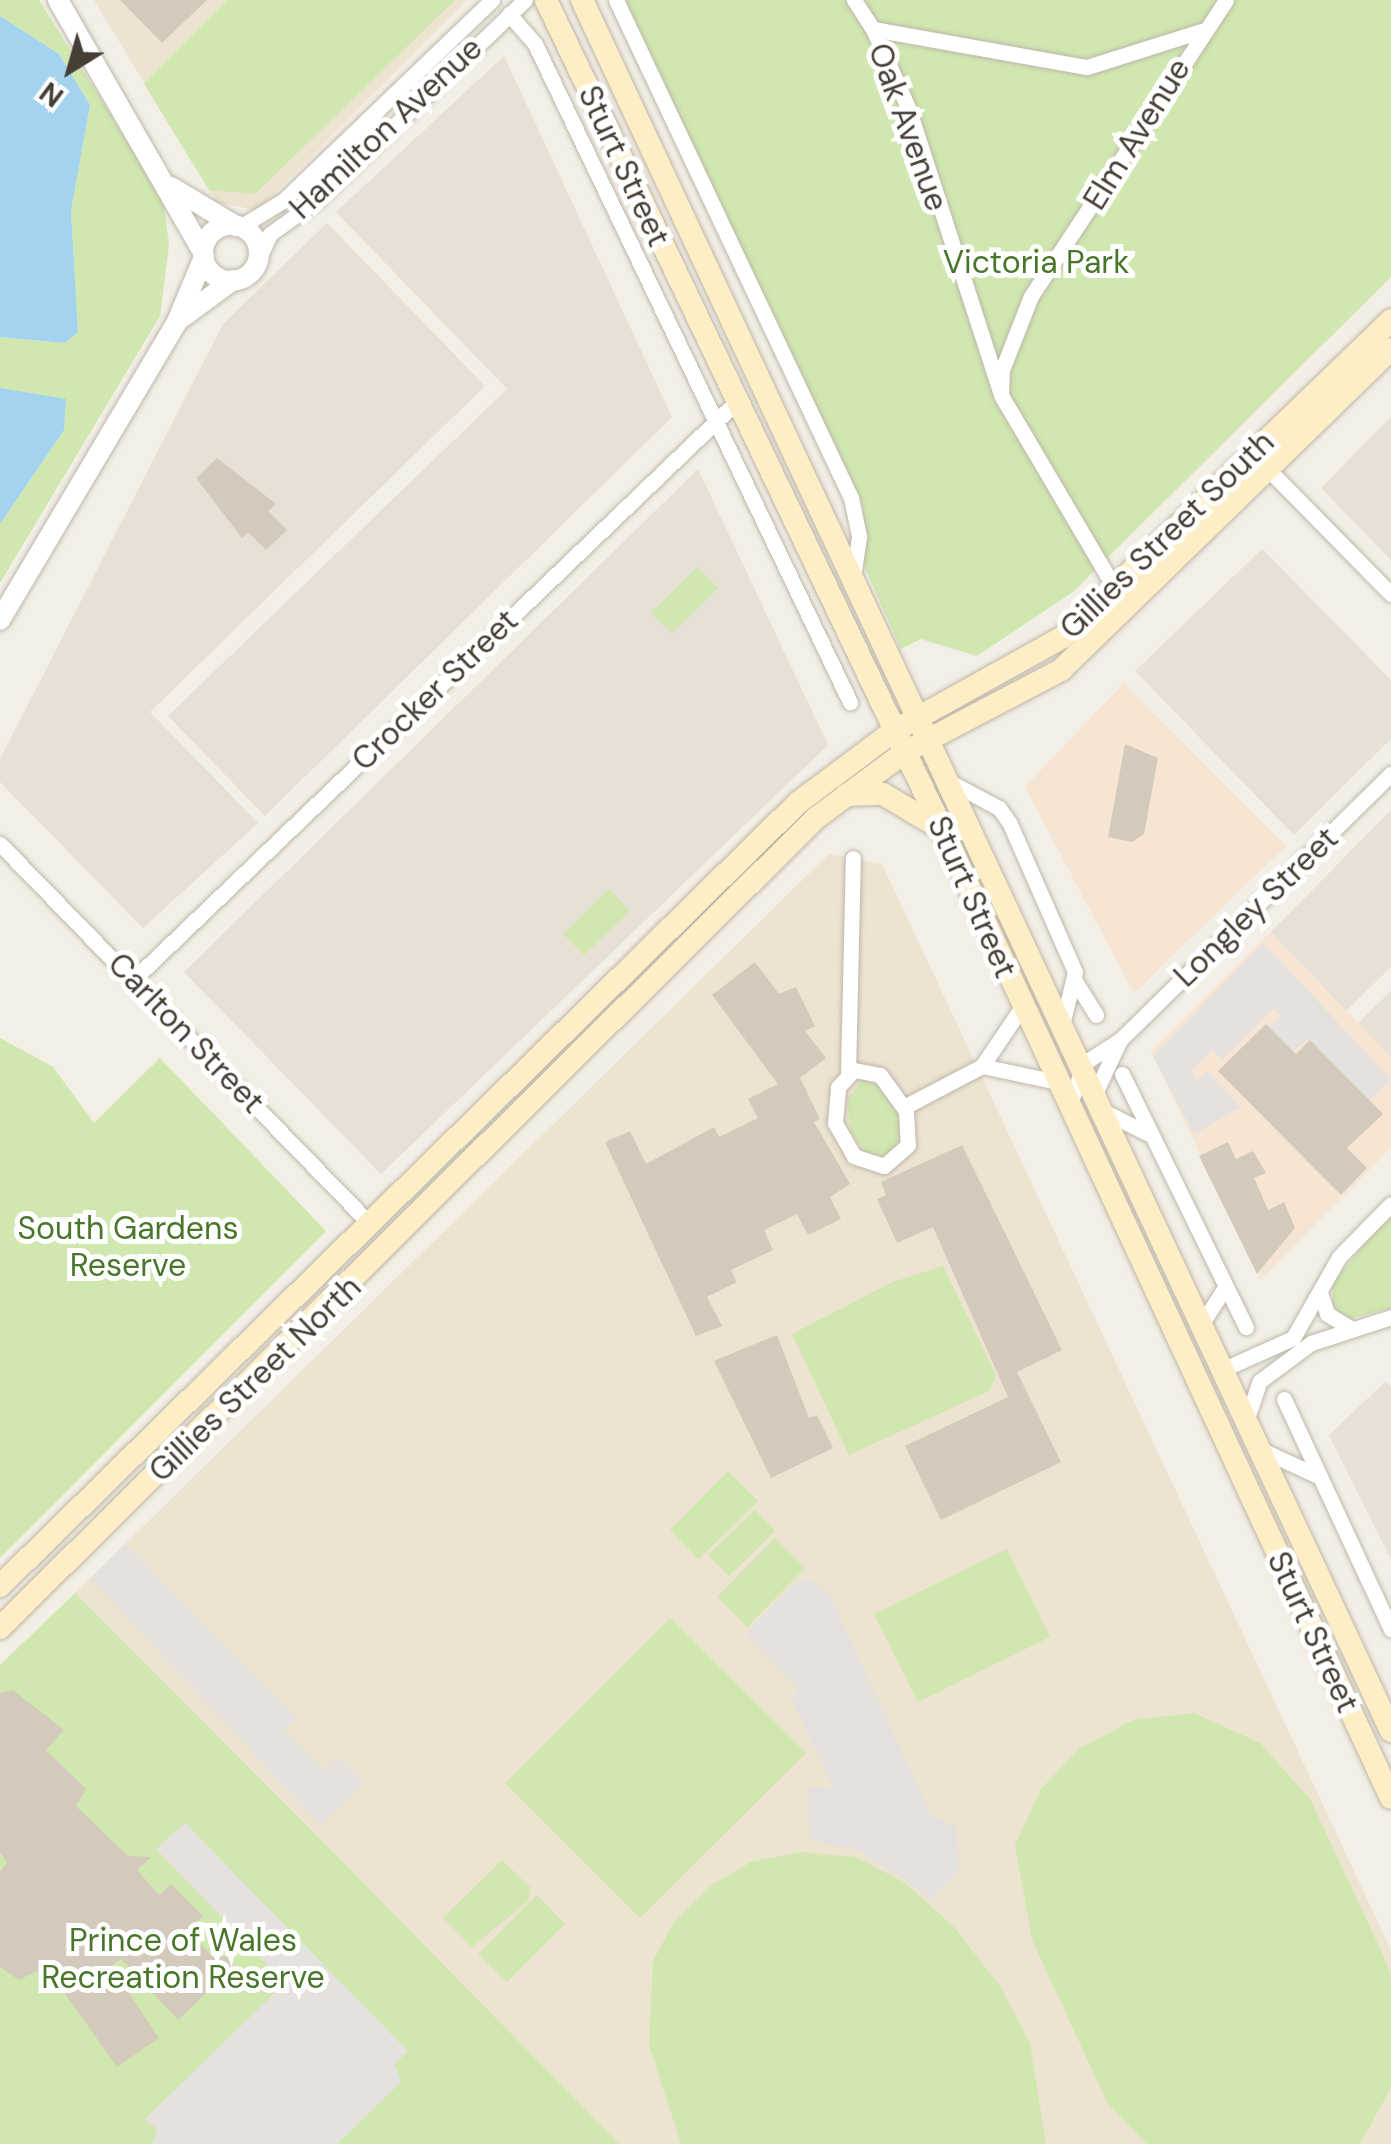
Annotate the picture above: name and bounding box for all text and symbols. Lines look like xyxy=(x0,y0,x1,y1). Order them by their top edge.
north arrow xyxy=(20,20,120,120)
street label: Hamilton Avenue xyxy=(282,29,490,227)
street label: Oak Avenue xyxy=(860,38,956,216)
street label: Elm Avenue xyxy=(1075,51,1199,217)
text: N xyxy=(32,73,71,115)
street label: Sturt Street xyxy=(570,79,678,253)
park label: Victoria Park xyxy=(943,243,1129,281)
street label: Gillies Street South xyxy=(1052,423,1282,647)
street label: Crocker Street xyxy=(344,601,526,779)
street label: Sturt Street xyxy=(919,810,1025,984)
street label: Longley Street xyxy=(1166,819,1346,995)
street label: Carlton Street xyxy=(100,945,272,1121)
park label: South Gardens Reserve xyxy=(18,1210,238,1285)
street label: Gillies Street North xyxy=(141,1268,369,1490)
street label: Sturt Street xyxy=(1259,1545,1367,1719)
park label: Prince of Wales Recreation Reserve xyxy=(41,1922,325,1997)

